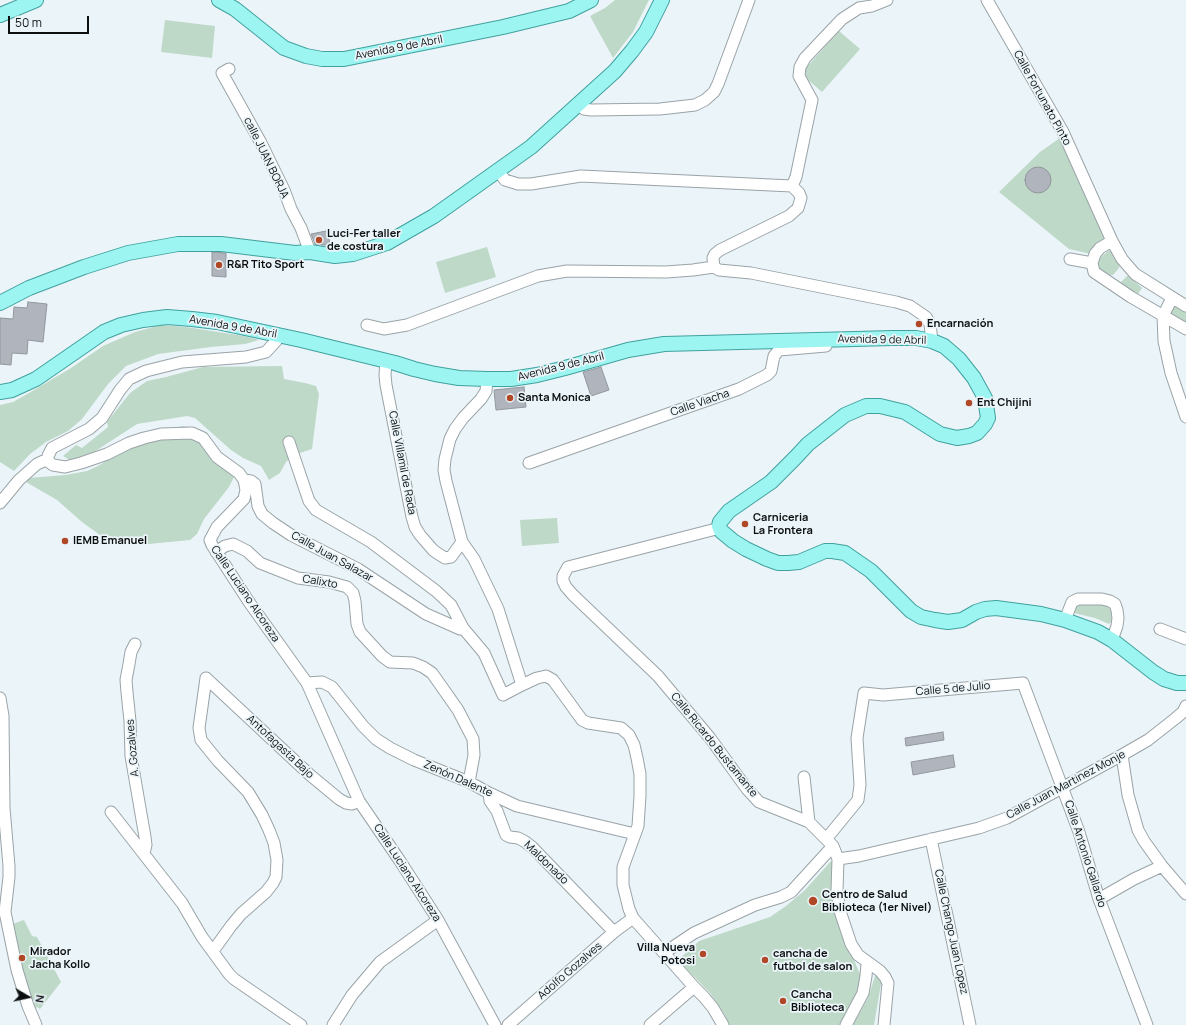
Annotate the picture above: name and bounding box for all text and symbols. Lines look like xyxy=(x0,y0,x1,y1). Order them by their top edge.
scale bar xyxy=(10,8,91,34)
text: 50 m xyxy=(15,14,42,31)
street label: Avenida 9 de Abril xyxy=(354,33,444,63)
street label: Calle Fortunato Pinto xyxy=(1010,48,1074,148)
street label: calle JUAN BORJA xyxy=(241,115,291,201)
place label: Luci-Fer taller de costura xyxy=(327,227,401,253)
marker: Luci-Fer taller de costura xyxy=(314,235,324,245)
place label: R&R Tito Sport xyxy=(227,258,304,272)
marker: R&R Tito Sport xyxy=(214,260,224,270)
street label: Avenida 9 de Abril xyxy=(188,313,278,341)
place label: Encarnación xyxy=(927,317,993,331)
marker: Encarnación xyxy=(914,319,924,329)
street label: Avenida 9 de Abril xyxy=(837,333,927,347)
street label: Avenida 9 de Abril xyxy=(516,350,606,384)
street label: Calle Viacha xyxy=(669,387,731,419)
place label: Santa Monica xyxy=(518,391,590,405)
marker: Santa Monica xyxy=(505,393,515,403)
place label: Ent Chijini xyxy=(977,396,1032,410)
marker: Ent Chijini xyxy=(964,398,974,408)
street label: Calle Villamil de Rada xyxy=(385,410,419,516)
place label: Carniceria La Frontera xyxy=(753,511,813,537)
marker: Carniceria La Frontera xyxy=(740,519,750,529)
street label: Calle Juan Salazar xyxy=(289,529,375,585)
place label: IEMB Emanuel xyxy=(73,534,147,548)
marker: IEMB Emanuel xyxy=(60,536,70,546)
street label: Calle Luciano Alcoreza xyxy=(208,543,282,645)
street label: Calixto xyxy=(301,572,339,592)
street label: Calle 5 de Julio xyxy=(915,679,991,699)
street label: Calle Ricardo Bustamante xyxy=(668,690,760,800)
street label: Antofagasta Bajo xyxy=(244,712,316,782)
street label: A. Gozalves xyxy=(124,719,142,777)
street label: Calle Juan Martinez Monje xyxy=(1004,748,1128,822)
street label: Zenón Dalente xyxy=(421,758,495,800)
street label: Calle Antonio Gallardo xyxy=(1061,799,1109,909)
street label: Calle Luciano Alcoreza xyxy=(371,822,443,924)
street label: Maldonado xyxy=(521,839,571,887)
street label: Calle Chango Juan Lopez xyxy=(931,868,971,996)
place label: Centro de Salud Biblioteca (1er Nivel) xyxy=(822,888,932,914)
marker: Centro de Salud Biblioteca (1er Nivel) xyxy=(807,895,819,907)
street label: Adolfo Gozalves xyxy=(535,940,605,1002)
place label: Villa Nueva Potosi xyxy=(637,941,695,967)
place label: Mirador Jacha Kollo xyxy=(30,945,90,971)
place label: cancha de futbol de salon xyxy=(773,947,852,973)
marker: Villa Nueva Potosi xyxy=(698,949,708,959)
marker: Mirador Jacha Kollo xyxy=(17,953,27,963)
marker: cancha de futbol de salon xyxy=(760,955,770,965)
north arrow xyxy=(8,977,48,1017)
place label: Cancha Biblioteca xyxy=(791,988,844,1014)
text: N xyxy=(32,994,48,1004)
marker: Cancha Biblioteca xyxy=(778,996,788,1006)

